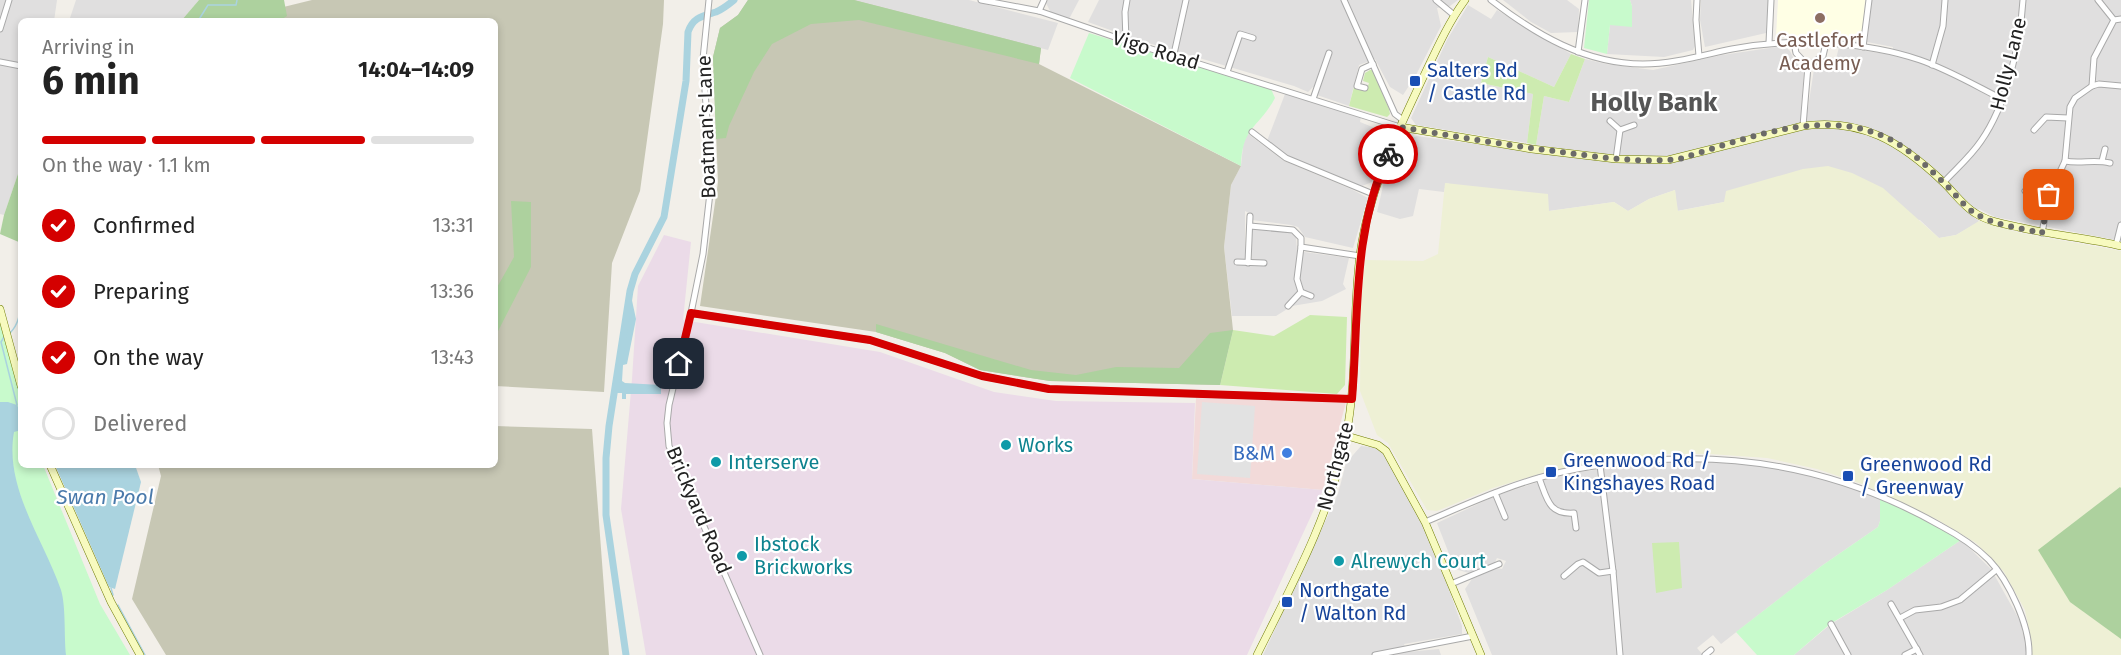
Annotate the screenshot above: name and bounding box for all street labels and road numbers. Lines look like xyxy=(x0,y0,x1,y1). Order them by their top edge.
street label: Holly Lane xyxy=(1985,15,2031,113)
street label: Vigo Road xyxy=(1109,25,1203,75)
street label: Boatman's Lane xyxy=(692,55,720,199)
street label: Northgate xyxy=(1312,419,1358,513)
street label: Brickyard Road xyxy=(661,443,737,577)

